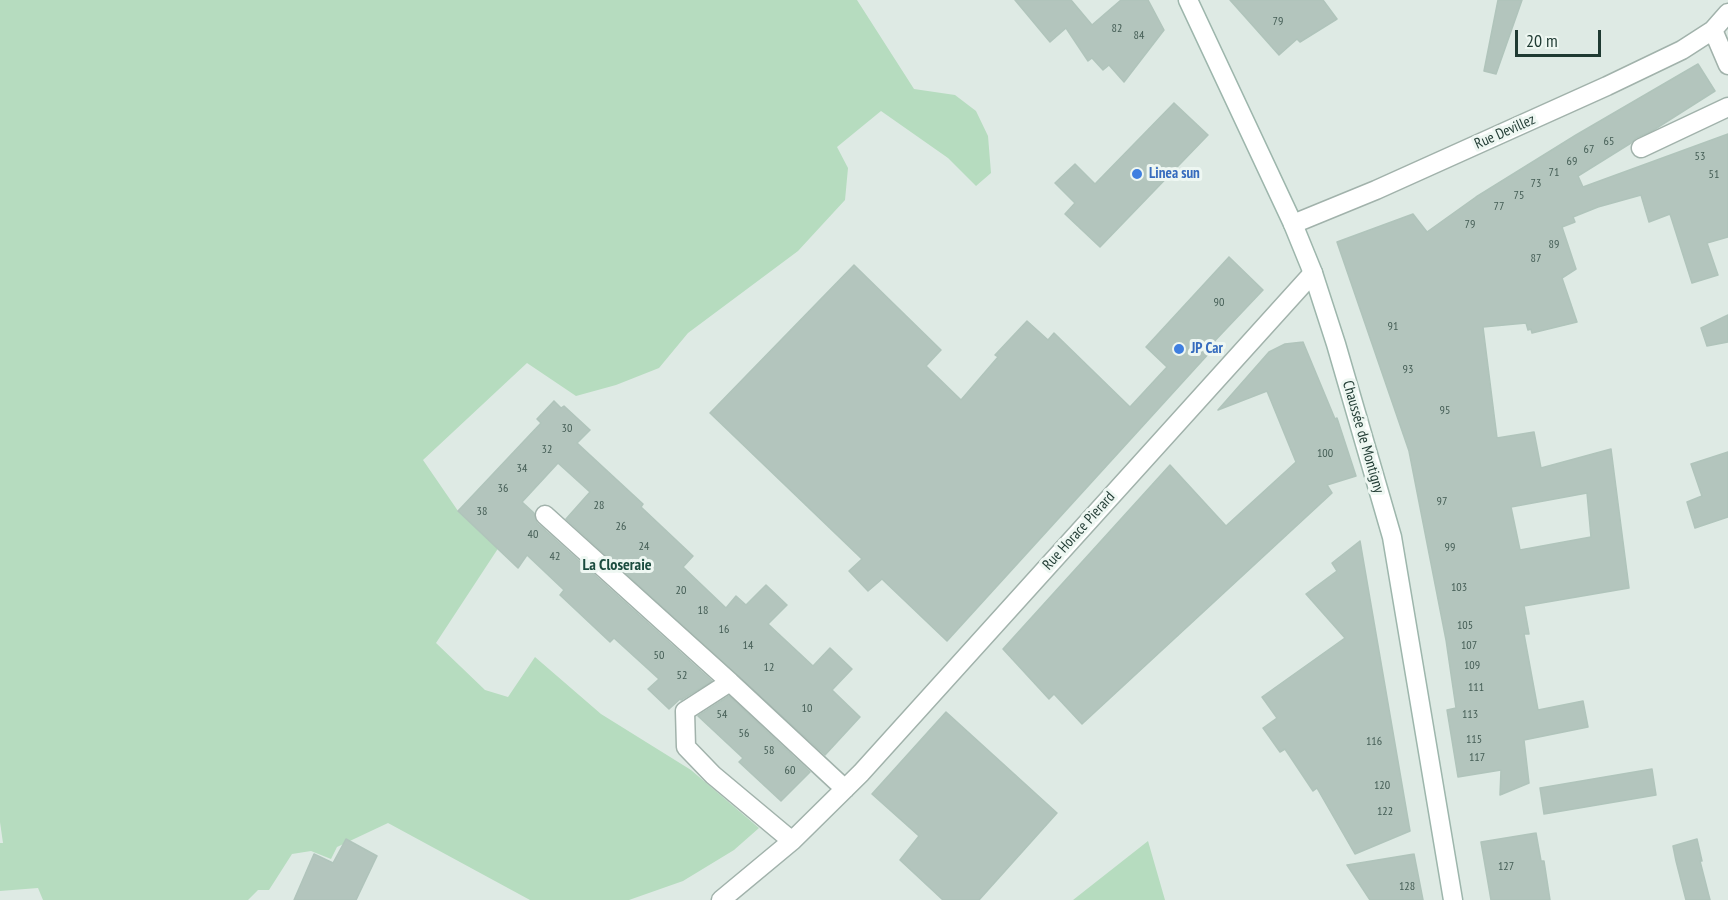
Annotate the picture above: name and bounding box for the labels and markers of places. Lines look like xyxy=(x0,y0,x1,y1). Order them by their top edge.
place label: Linea sun xyxy=(1149,165,1200,183)
marker: Linea sun xyxy=(1130,167,1144,181)
place label: JP Car xyxy=(1191,340,1223,358)
marker: JP Car xyxy=(1172,342,1186,356)

